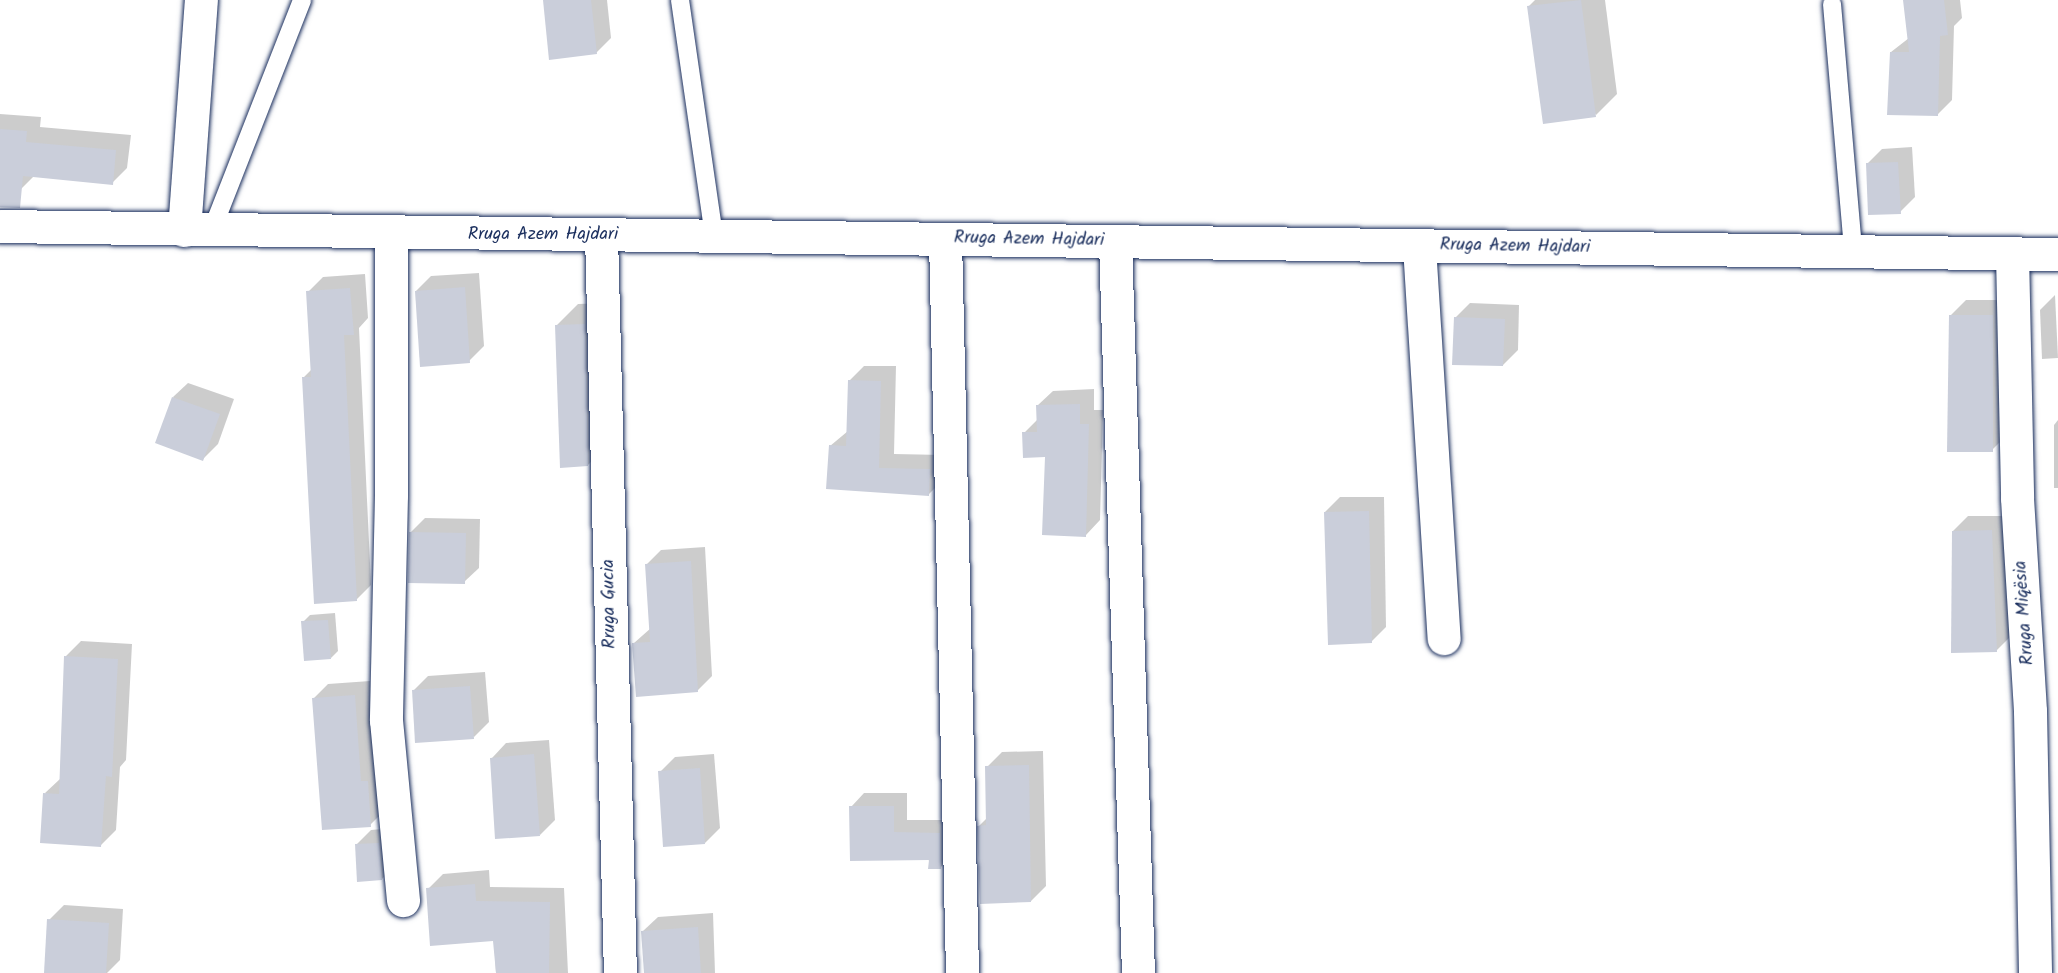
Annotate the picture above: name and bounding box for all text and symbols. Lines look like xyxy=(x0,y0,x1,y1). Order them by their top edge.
street label: Rruga Azem Hajdari xyxy=(468,224,618,246)
street label: Rruga Azem Hajdari xyxy=(954,228,1104,252)
street label: Rruga Azem Hajdari xyxy=(1440,235,1590,259)
street label: Rruga Gucia xyxy=(598,559,622,649)
street label: Rruga Miqësia xyxy=(2011,560,2039,666)

